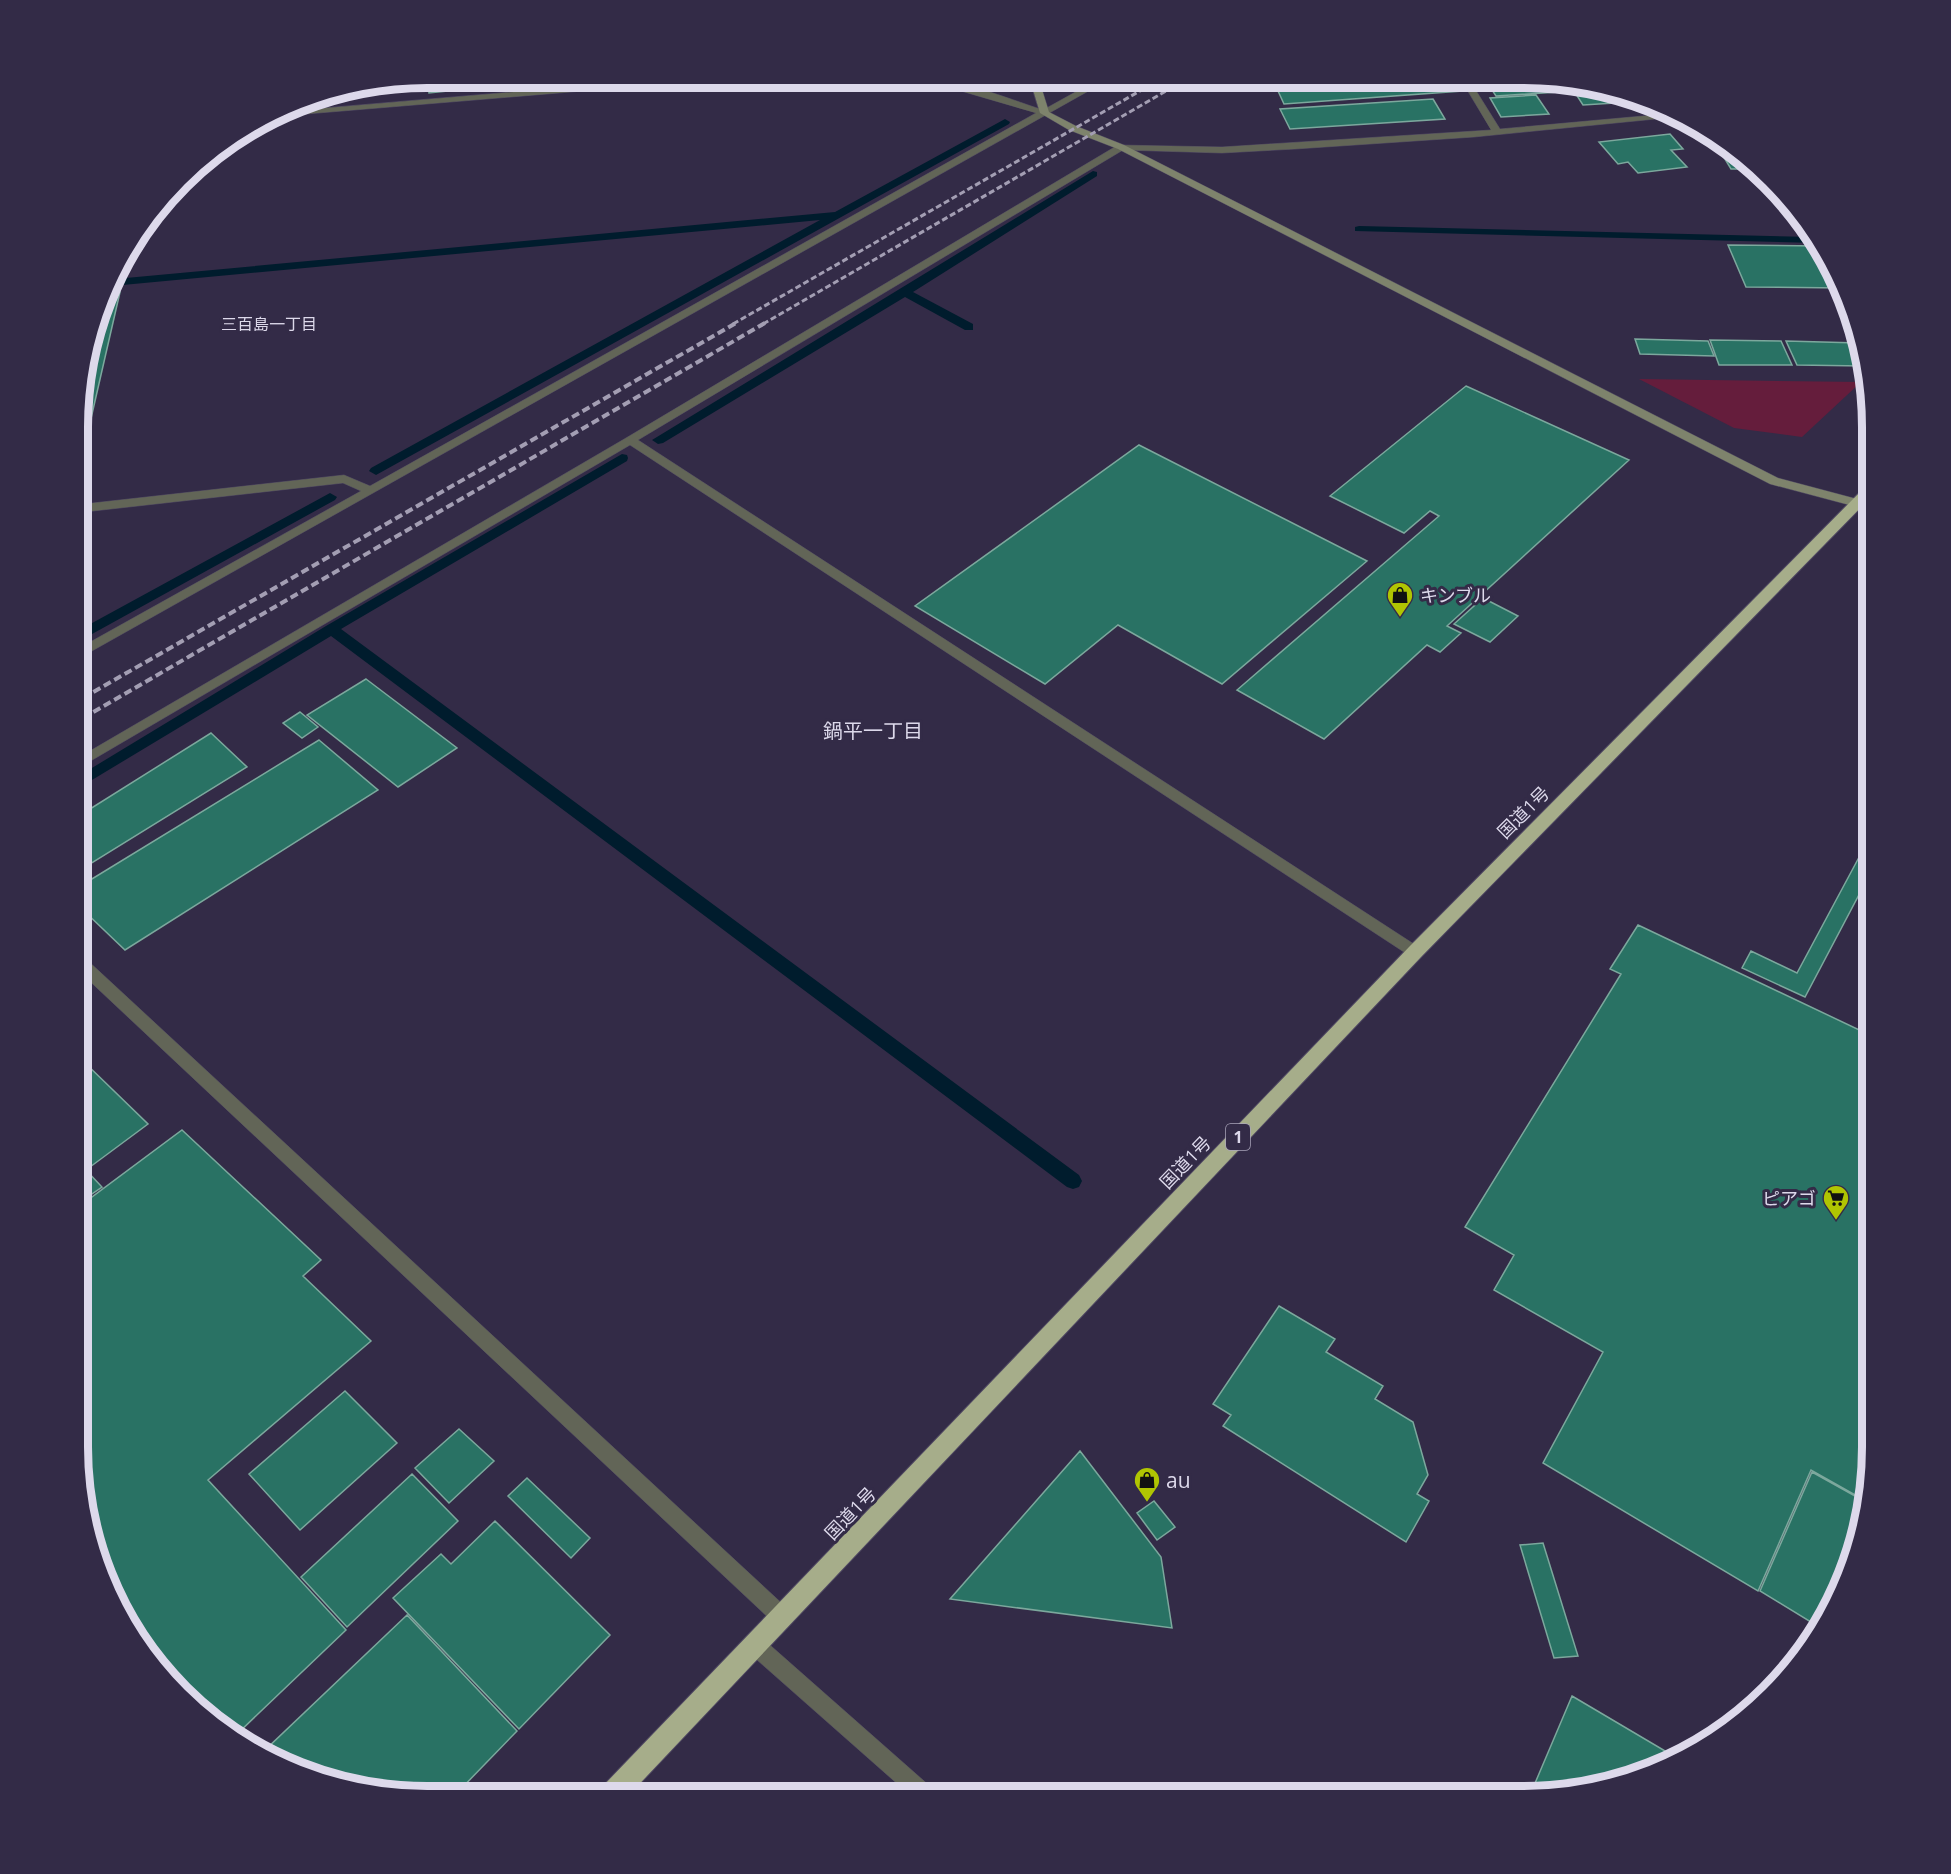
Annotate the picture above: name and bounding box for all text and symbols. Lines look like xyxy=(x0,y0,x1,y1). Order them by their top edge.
district label: 三百島一丁目 xyxy=(221,313,317,335)
shop icon: キンブル xyxy=(1385,580,1415,618)
place label: キンブル xyxy=(1420,583,1491,607)
district label: 鍋平一丁目 xyxy=(823,717,923,744)
street label: 国道1号 xyxy=(1492,781,1554,843)
road number: 1 xyxy=(1226,1124,1250,1150)
street label: 国道1号 xyxy=(1154,1131,1216,1193)
supermarket icon: ピアゴ xyxy=(1821,1183,1851,1221)
place label: ピアゴ xyxy=(1762,1186,1816,1210)
shop icon: au xyxy=(1132,1465,1162,1503)
place label: au xyxy=(1166,1466,1191,1494)
street label: 国道1号 xyxy=(819,1482,881,1544)

